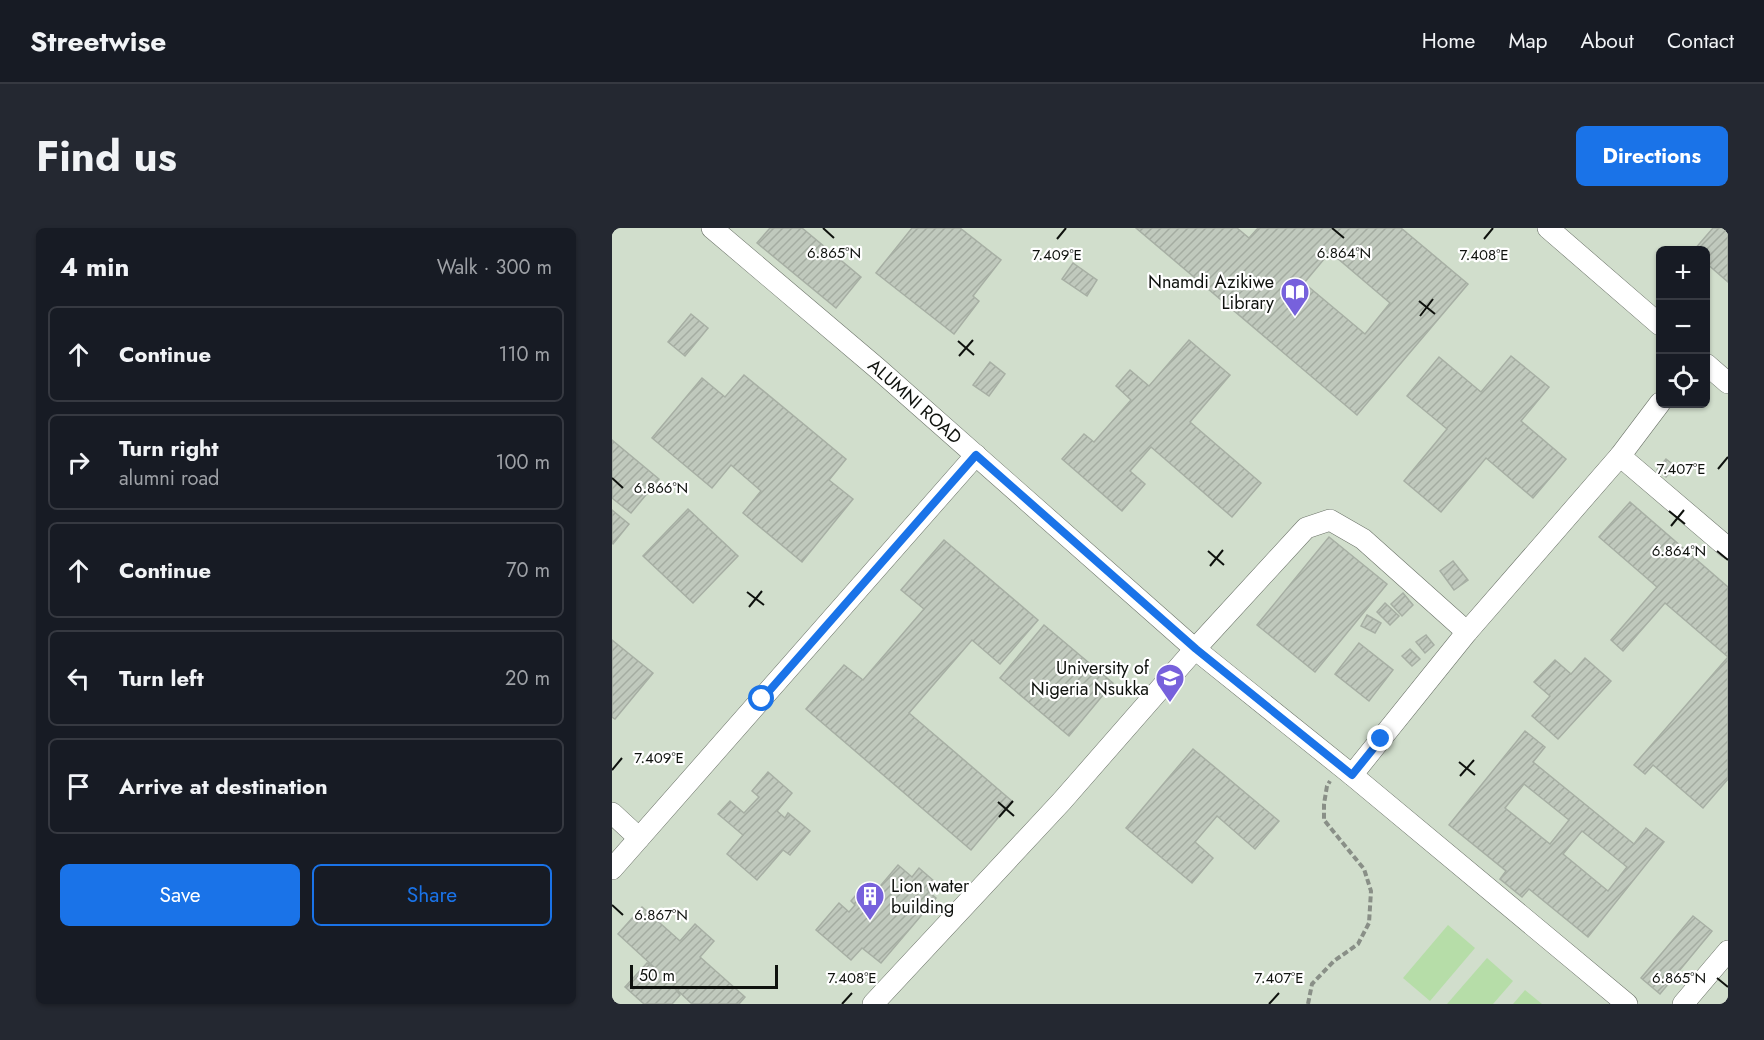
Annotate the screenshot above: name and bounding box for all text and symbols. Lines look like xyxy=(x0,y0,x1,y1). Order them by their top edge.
text: Streetwise xyxy=(30,21,166,62)
text: Home xyxy=(1422,26,1475,56)
text: Map xyxy=(1508,26,1548,56)
text: About xyxy=(1581,26,1634,56)
text: Contact xyxy=(1667,26,1734,56)
text: Find us xyxy=(36,126,177,187)
button: Directions xyxy=(1576,126,1728,186)
text: 6.865°N xyxy=(807,242,861,264)
text: 6.864°N xyxy=(1317,242,1371,264)
text: 7.409°E xyxy=(1032,244,1082,266)
text: 7.408°E xyxy=(1459,244,1509,266)
map controls xyxy=(1656,246,1710,408)
button: + xyxy=(1656,246,1710,300)
text: 4 min xyxy=(60,248,129,286)
text: Walk · 300 m xyxy=(437,253,552,282)
place label: Nnamdi Azikiwe Library xyxy=(1148,269,1274,316)
library icon: Nnamdi Azikiwe Library xyxy=(1279,276,1311,318)
button: − xyxy=(1656,300,1710,354)
icon: ahead xyxy=(62,338,95,371)
text: Continue xyxy=(119,338,211,370)
text: 110 m xyxy=(498,340,550,369)
street label: ALUMNI ROAD xyxy=(862,353,968,450)
button: locate xyxy=(1656,354,1710,408)
text: Turn right xyxy=(119,432,219,464)
icon: right xyxy=(62,446,95,479)
text: 100 m xyxy=(495,448,550,477)
text: 7.407°E xyxy=(1657,458,1705,480)
text: alumni road xyxy=(119,464,220,493)
text: 6.866°N xyxy=(634,477,688,499)
text: 6.864°N xyxy=(1652,540,1706,562)
icon: ahead xyxy=(62,554,95,587)
text: Continue xyxy=(119,554,211,586)
text: 70 m xyxy=(506,556,550,585)
place label: University of Nigeria Nsukka xyxy=(1031,655,1150,702)
icon: left xyxy=(62,662,95,695)
text: Turn left xyxy=(119,662,204,694)
school or university icon: University of Nigeria Nsukka xyxy=(1154,662,1186,704)
text: 20 m xyxy=(505,664,550,693)
route start xyxy=(748,685,774,711)
route end xyxy=(1367,725,1393,751)
text: 7.409°E xyxy=(634,747,684,769)
icon: arrive xyxy=(62,770,95,803)
text: Arrive at destination xyxy=(119,770,328,802)
button: Save xyxy=(60,864,300,926)
button: Share xyxy=(312,864,552,926)
place label: Lion water building xyxy=(891,873,970,920)
building icon: Lion water building xyxy=(854,880,886,922)
text: 6.867°N xyxy=(634,904,688,926)
scale bar xyxy=(630,962,778,990)
text: 50 m xyxy=(639,964,675,987)
text: 7.408°E xyxy=(827,967,877,989)
text: 7.407°E xyxy=(1255,967,1303,989)
text: 6.865°N xyxy=(1652,967,1706,989)

